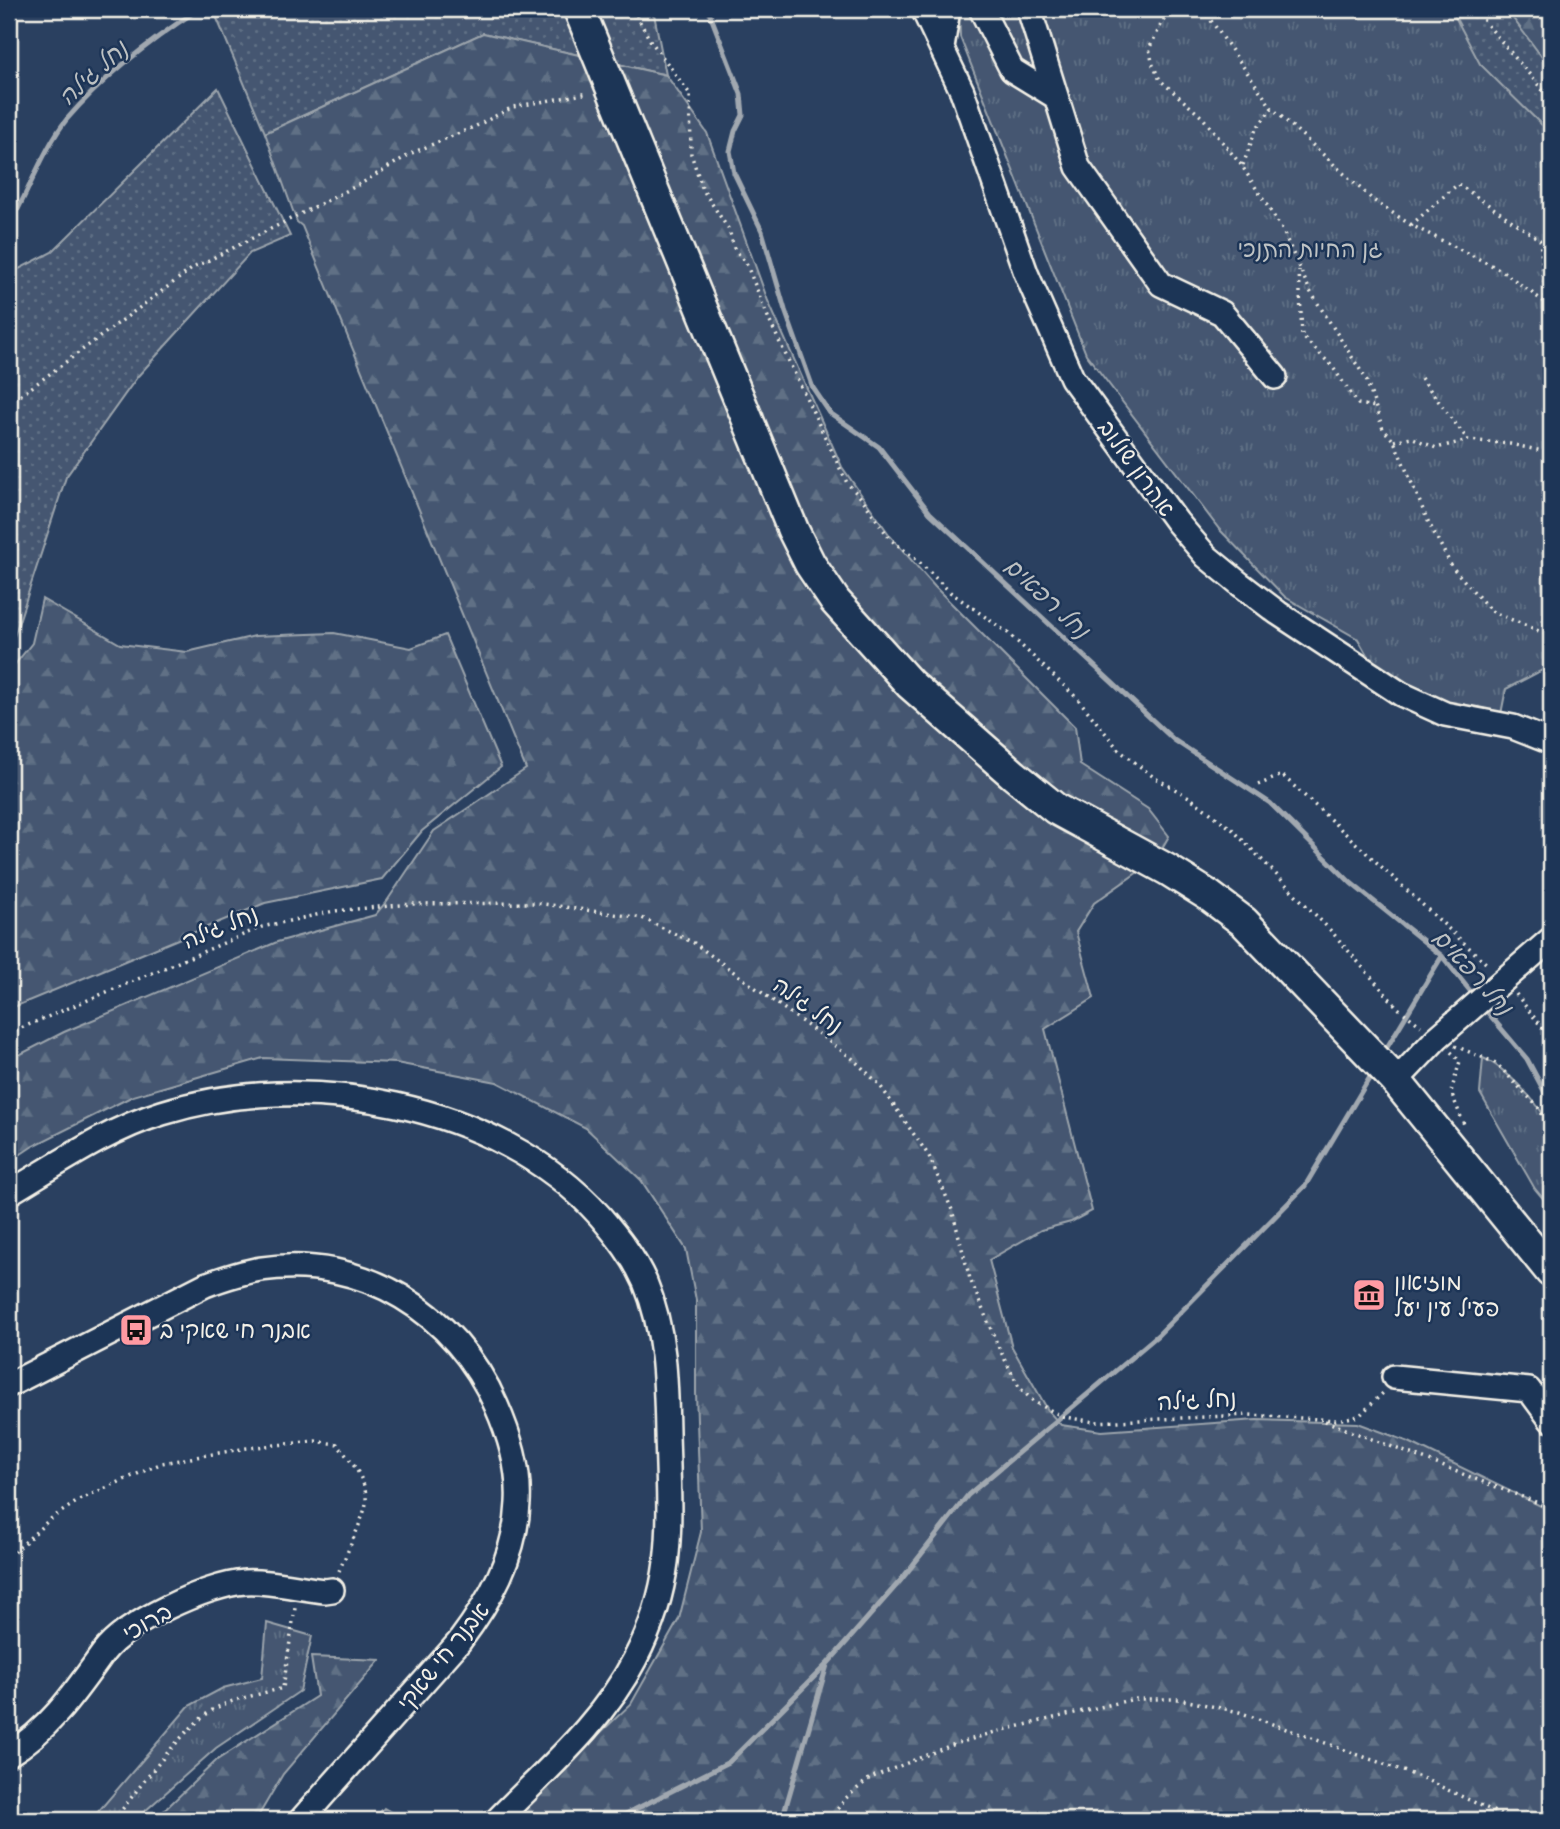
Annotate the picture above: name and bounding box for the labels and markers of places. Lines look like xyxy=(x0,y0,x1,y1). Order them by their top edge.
place label: מוזיאון פעיל עין יעל xyxy=(1394,1262,1500,1329)
museum icon: מוזיאון פעיל עין יעל xyxy=(1350,1276,1388,1314)
place label: אבנר חי שאקי ב xyxy=(160,1310,311,1351)
bus stop icon: אבנר חי שאקי ב xyxy=(117,1311,155,1349)

